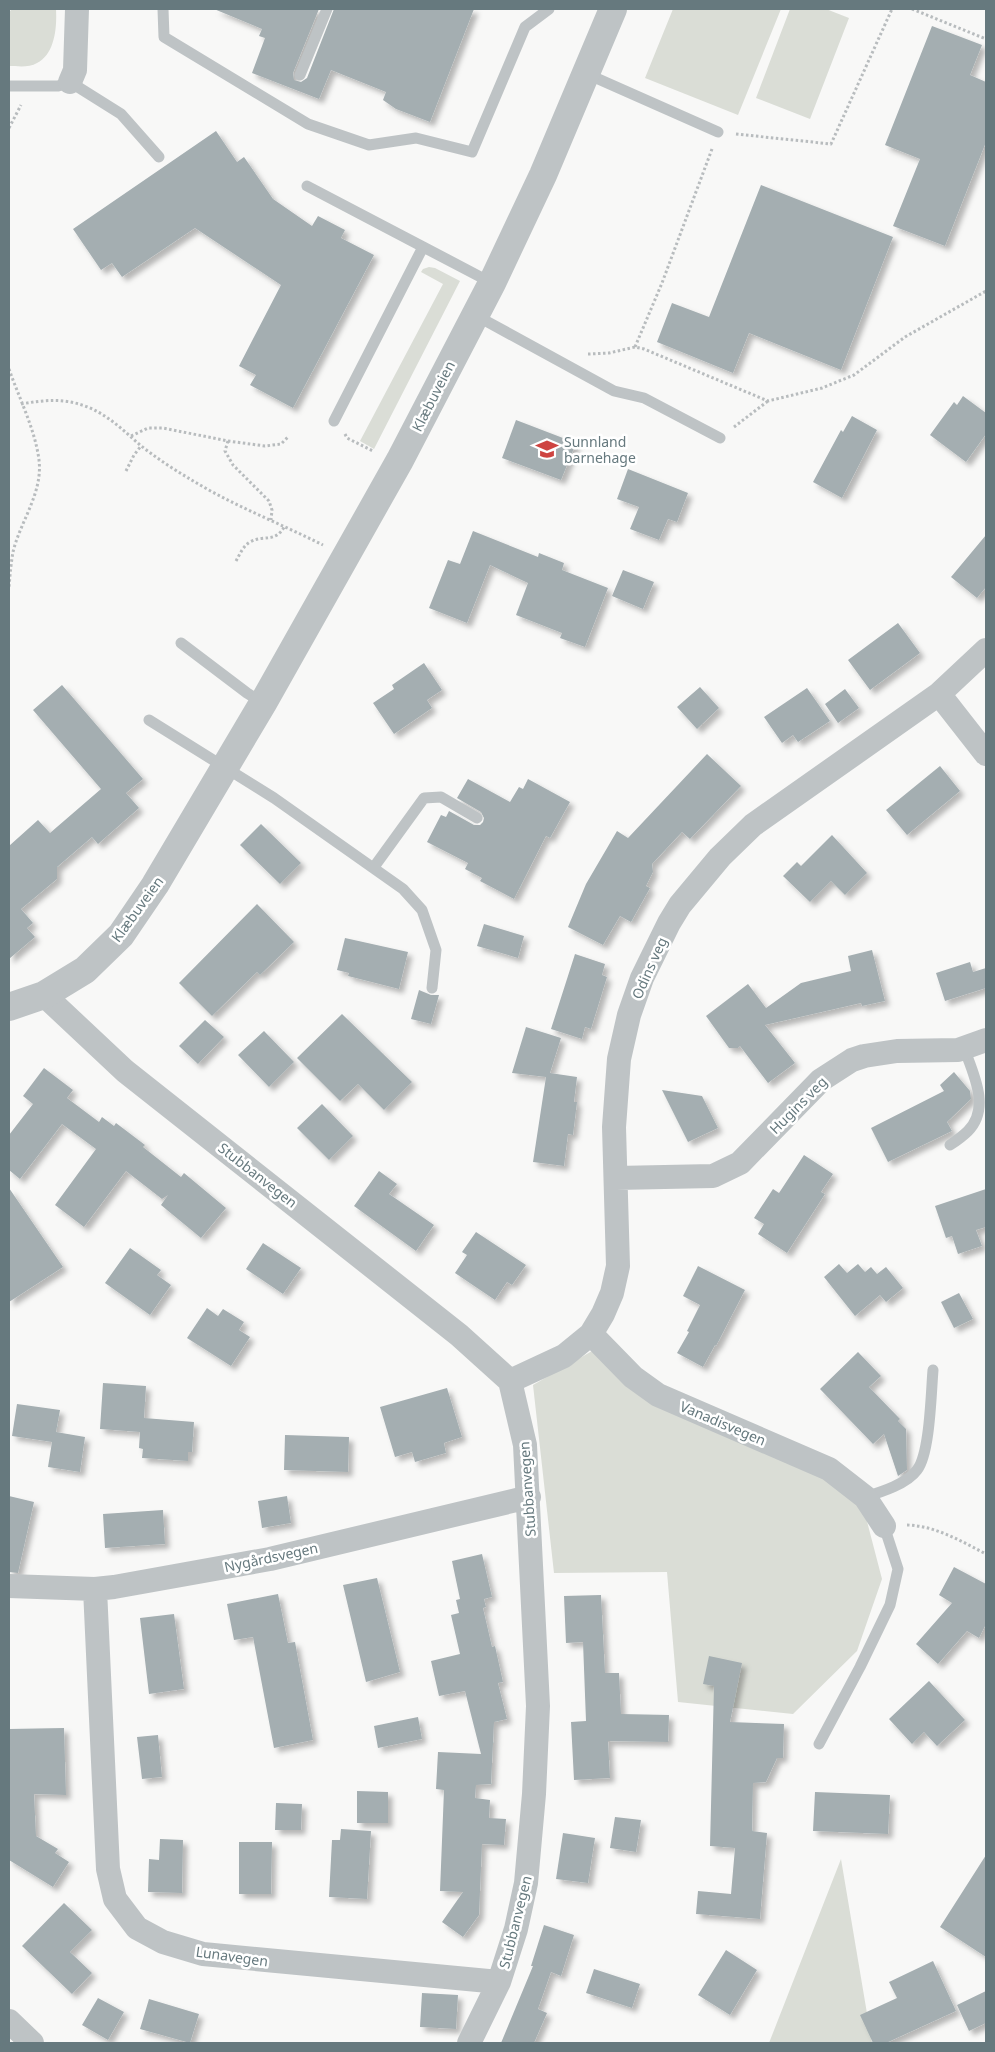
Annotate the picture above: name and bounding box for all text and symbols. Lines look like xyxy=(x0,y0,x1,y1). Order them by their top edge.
street label: Klæbuveien xyxy=(407,357,459,435)
place label: Sunnland barnehage xyxy=(564,432,636,467)
school or university icon: Sunnland barnehage xyxy=(534,436,560,462)
street label: Klæbuveien xyxy=(107,872,167,946)
street label: Odins veg xyxy=(627,934,671,1002)
street label: Hugins veg xyxy=(765,1072,831,1138)
street label: Stubbanvegen xyxy=(215,1138,301,1212)
street label: Vanadisvegen xyxy=(677,1396,769,1450)
street label: Stubbanvegen xyxy=(514,1441,540,1537)
street label: Nygårdsvegen xyxy=(222,1538,320,1576)
street label: Stubbanvegen xyxy=(494,1873,536,1971)
street label: Lunavegen xyxy=(195,1942,269,1970)

